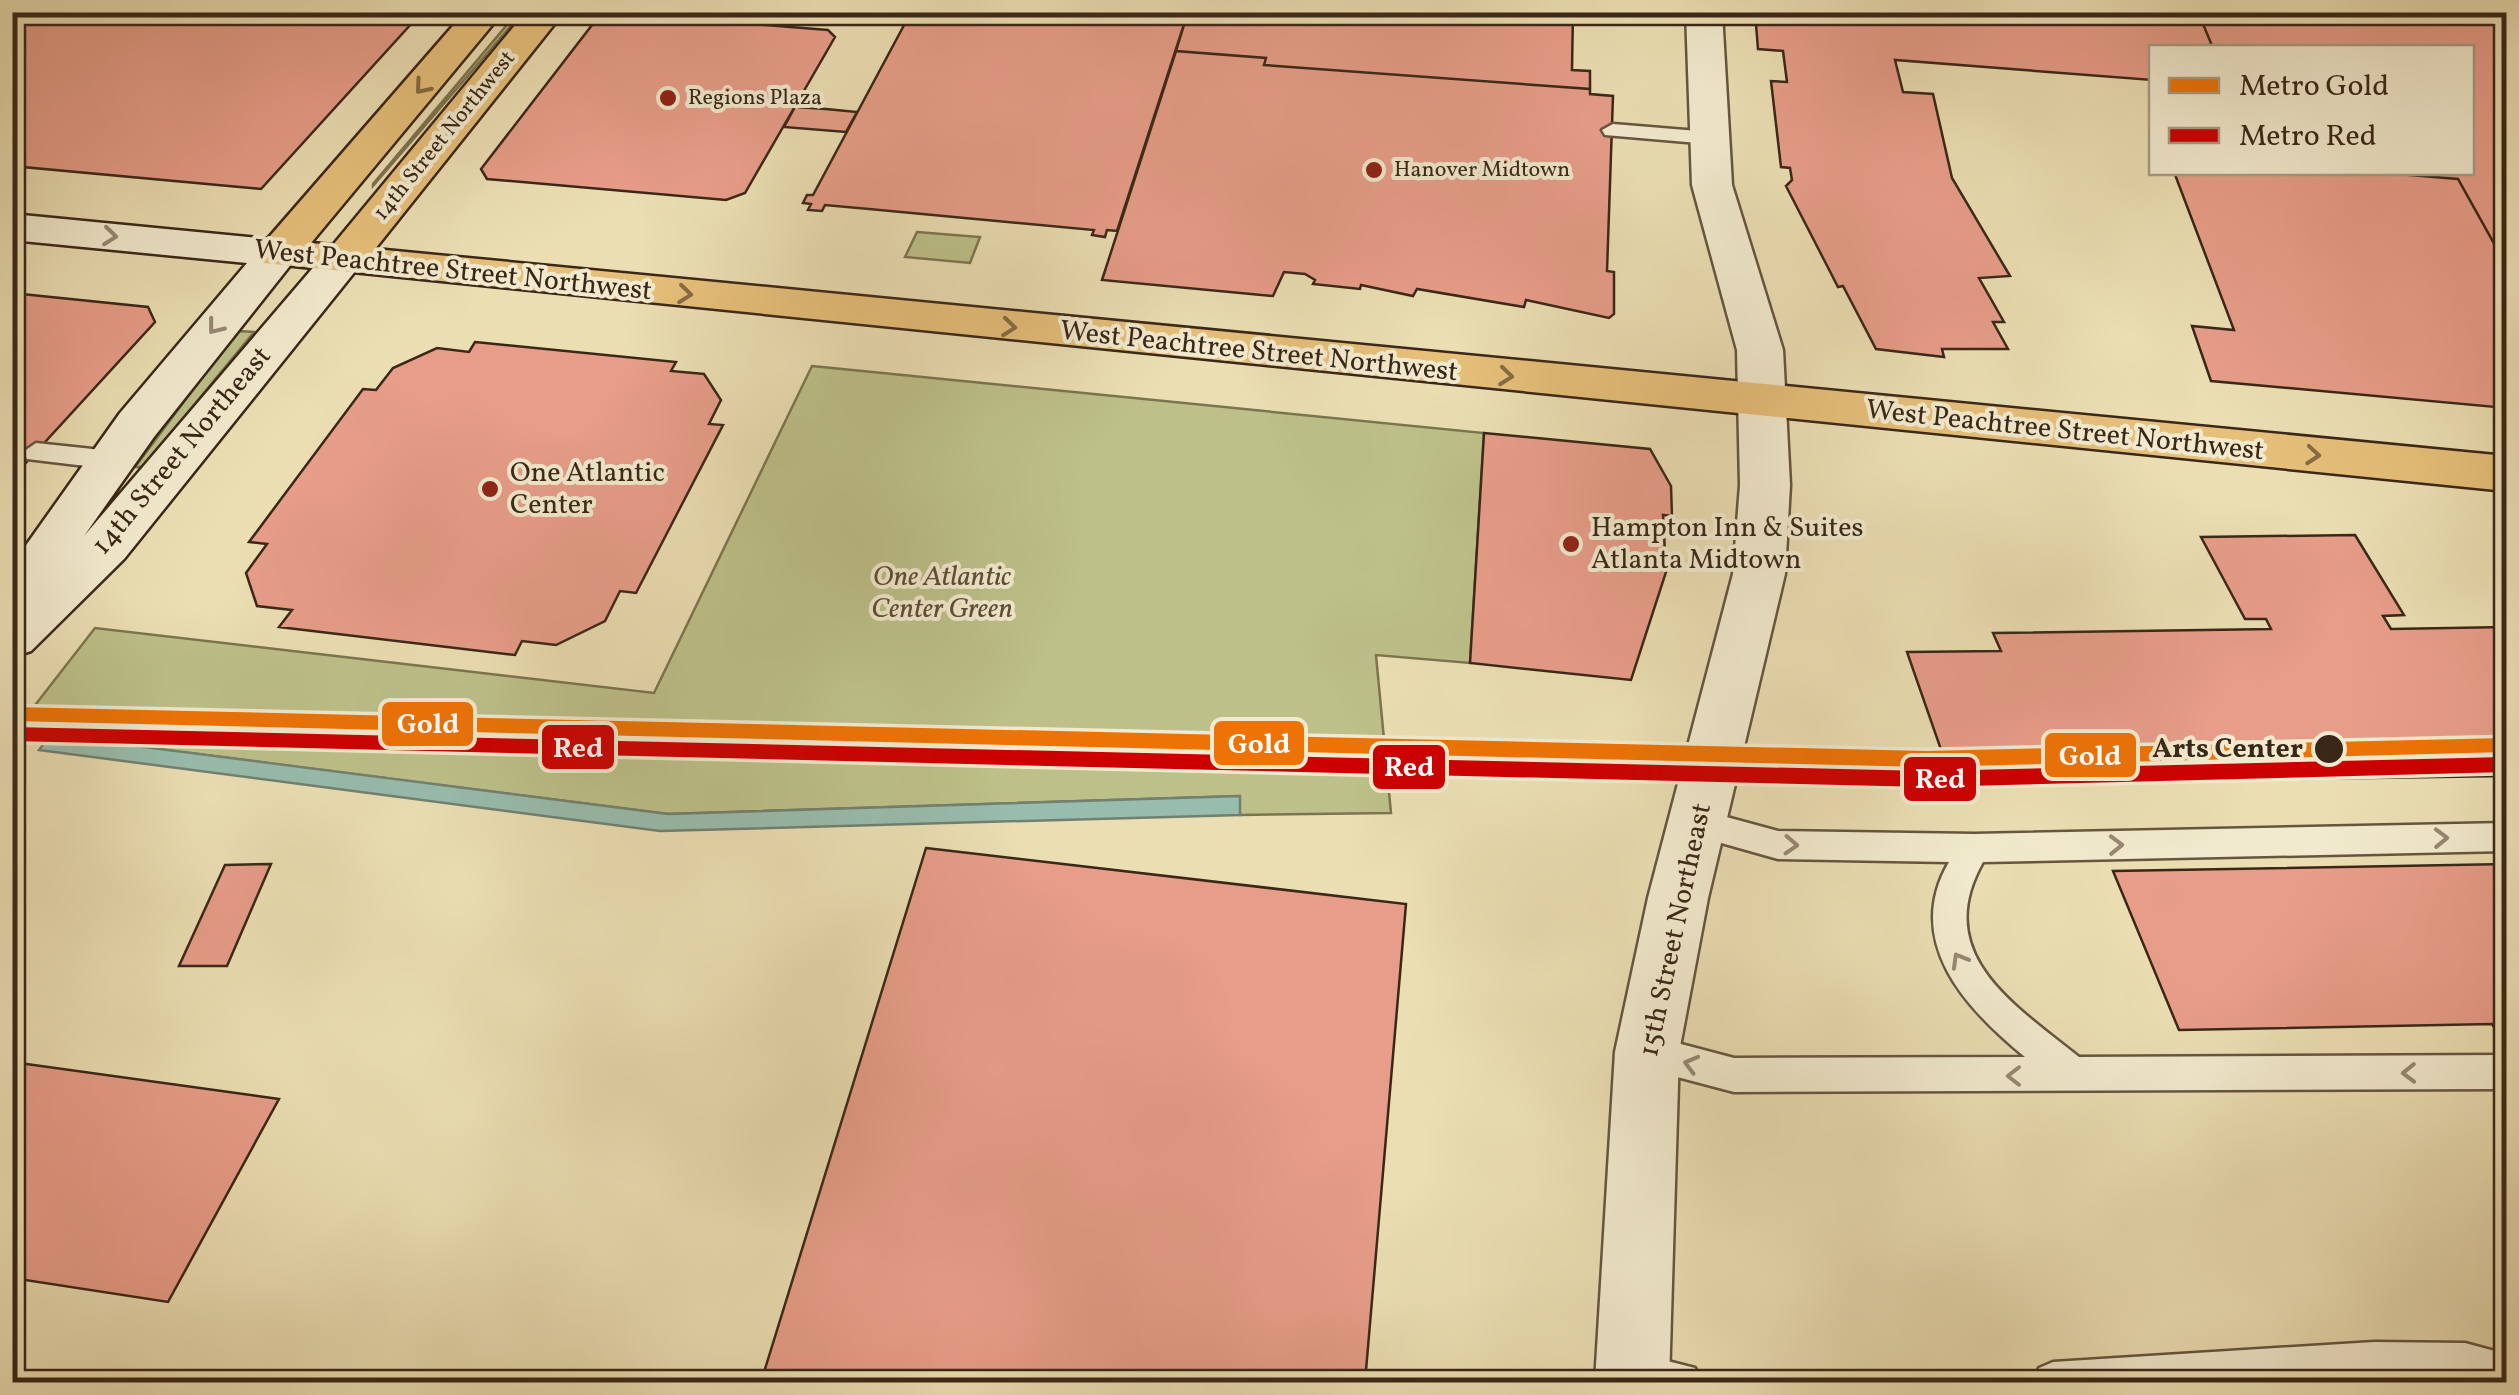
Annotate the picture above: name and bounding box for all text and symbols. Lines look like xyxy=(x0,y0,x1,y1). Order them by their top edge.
street label: 14th Street Northwest xyxy=(367,44,523,228)
legend xyxy=(2149,45,2474,175)
text: Metro Gold xyxy=(2239,66,2389,108)
one-way arrow xyxy=(415,75,433,93)
place label: Regions Plaza xyxy=(688,83,822,114)
marker: Regions Plaza xyxy=(657,87,679,109)
text: Metro Red xyxy=(2239,116,2377,158)
place label: Hanover Midtown xyxy=(1394,155,1570,186)
marker: Hanover Midtown xyxy=(1363,159,1385,181)
one-way arrow xyxy=(102,225,118,247)
street label: West Peachtree Street Northwest xyxy=(252,231,654,311)
one-way arrow xyxy=(678,283,694,304)
street label: West Peachtree Street Northwest xyxy=(1058,312,1460,392)
one-way arrow xyxy=(1001,315,1017,337)
one-way arrow xyxy=(209,316,227,334)
street label: 14th Street Northeast xyxy=(83,338,281,564)
one-way arrow xyxy=(1498,365,1514,387)
street label: West Peachtree Street Northwest xyxy=(1864,391,2266,471)
one-way arrow xyxy=(2306,444,2322,465)
place label: One Atlantic Center xyxy=(510,454,665,525)
marker: One Atlantic Center xyxy=(479,478,501,500)
place label: Hampton Inn & Suites Atlanta Midtown xyxy=(1591,509,1863,580)
marker: Hampton Inn & Suites Atlanta Midtown xyxy=(1560,533,1582,555)
park label: One Atlantic Center Green xyxy=(871,558,1013,629)
line badge: Gold xyxy=(380,700,475,748)
text: Gold xyxy=(397,706,459,745)
line badge: Gold xyxy=(1212,719,1306,767)
line badge: Red xyxy=(540,723,616,771)
text: Gold xyxy=(1228,726,1290,765)
text: Red xyxy=(553,730,603,769)
place label: Arts Center xyxy=(2152,730,2303,769)
line badge: Gold xyxy=(2043,731,2138,779)
marker: Arts Center xyxy=(2312,732,2346,766)
text: Gold xyxy=(2059,738,2121,777)
line badge: Red xyxy=(1371,743,1447,791)
text: Red xyxy=(1384,749,1434,788)
line badge: Red xyxy=(1902,755,1978,803)
text: Red xyxy=(1915,761,1965,800)
street label: 15th Street Northeast xyxy=(1630,800,1722,1060)
one-way arrow xyxy=(2434,828,2450,849)
one-way arrow xyxy=(1784,834,1800,855)
one-way arrow xyxy=(2110,834,2125,856)
one-way arrow xyxy=(1952,953,1972,971)
one-way arrow xyxy=(1682,1054,1700,1075)
one-way arrow xyxy=(2401,1062,2416,1084)
one-way arrow xyxy=(2006,1066,2022,1087)

